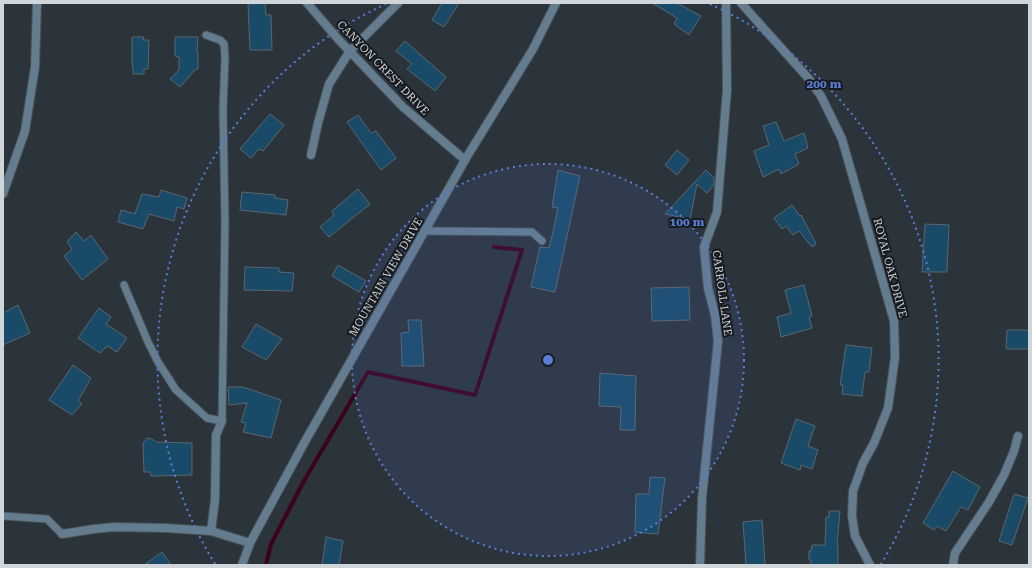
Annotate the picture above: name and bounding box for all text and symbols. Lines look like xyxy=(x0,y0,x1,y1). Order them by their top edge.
street label: CANYON CREST DRIVE xyxy=(334,18,432,118)
text: 200 m xyxy=(807,77,842,91)
street label: MOUNTAIN VIEW DRIVE xyxy=(347,215,425,339)
text: 100 m xyxy=(670,215,705,229)
street label: ROYAL OAK DRIVE xyxy=(871,217,909,319)
street label: CARROLL LANE xyxy=(710,249,734,337)
centre of rings xyxy=(541,353,555,367)

